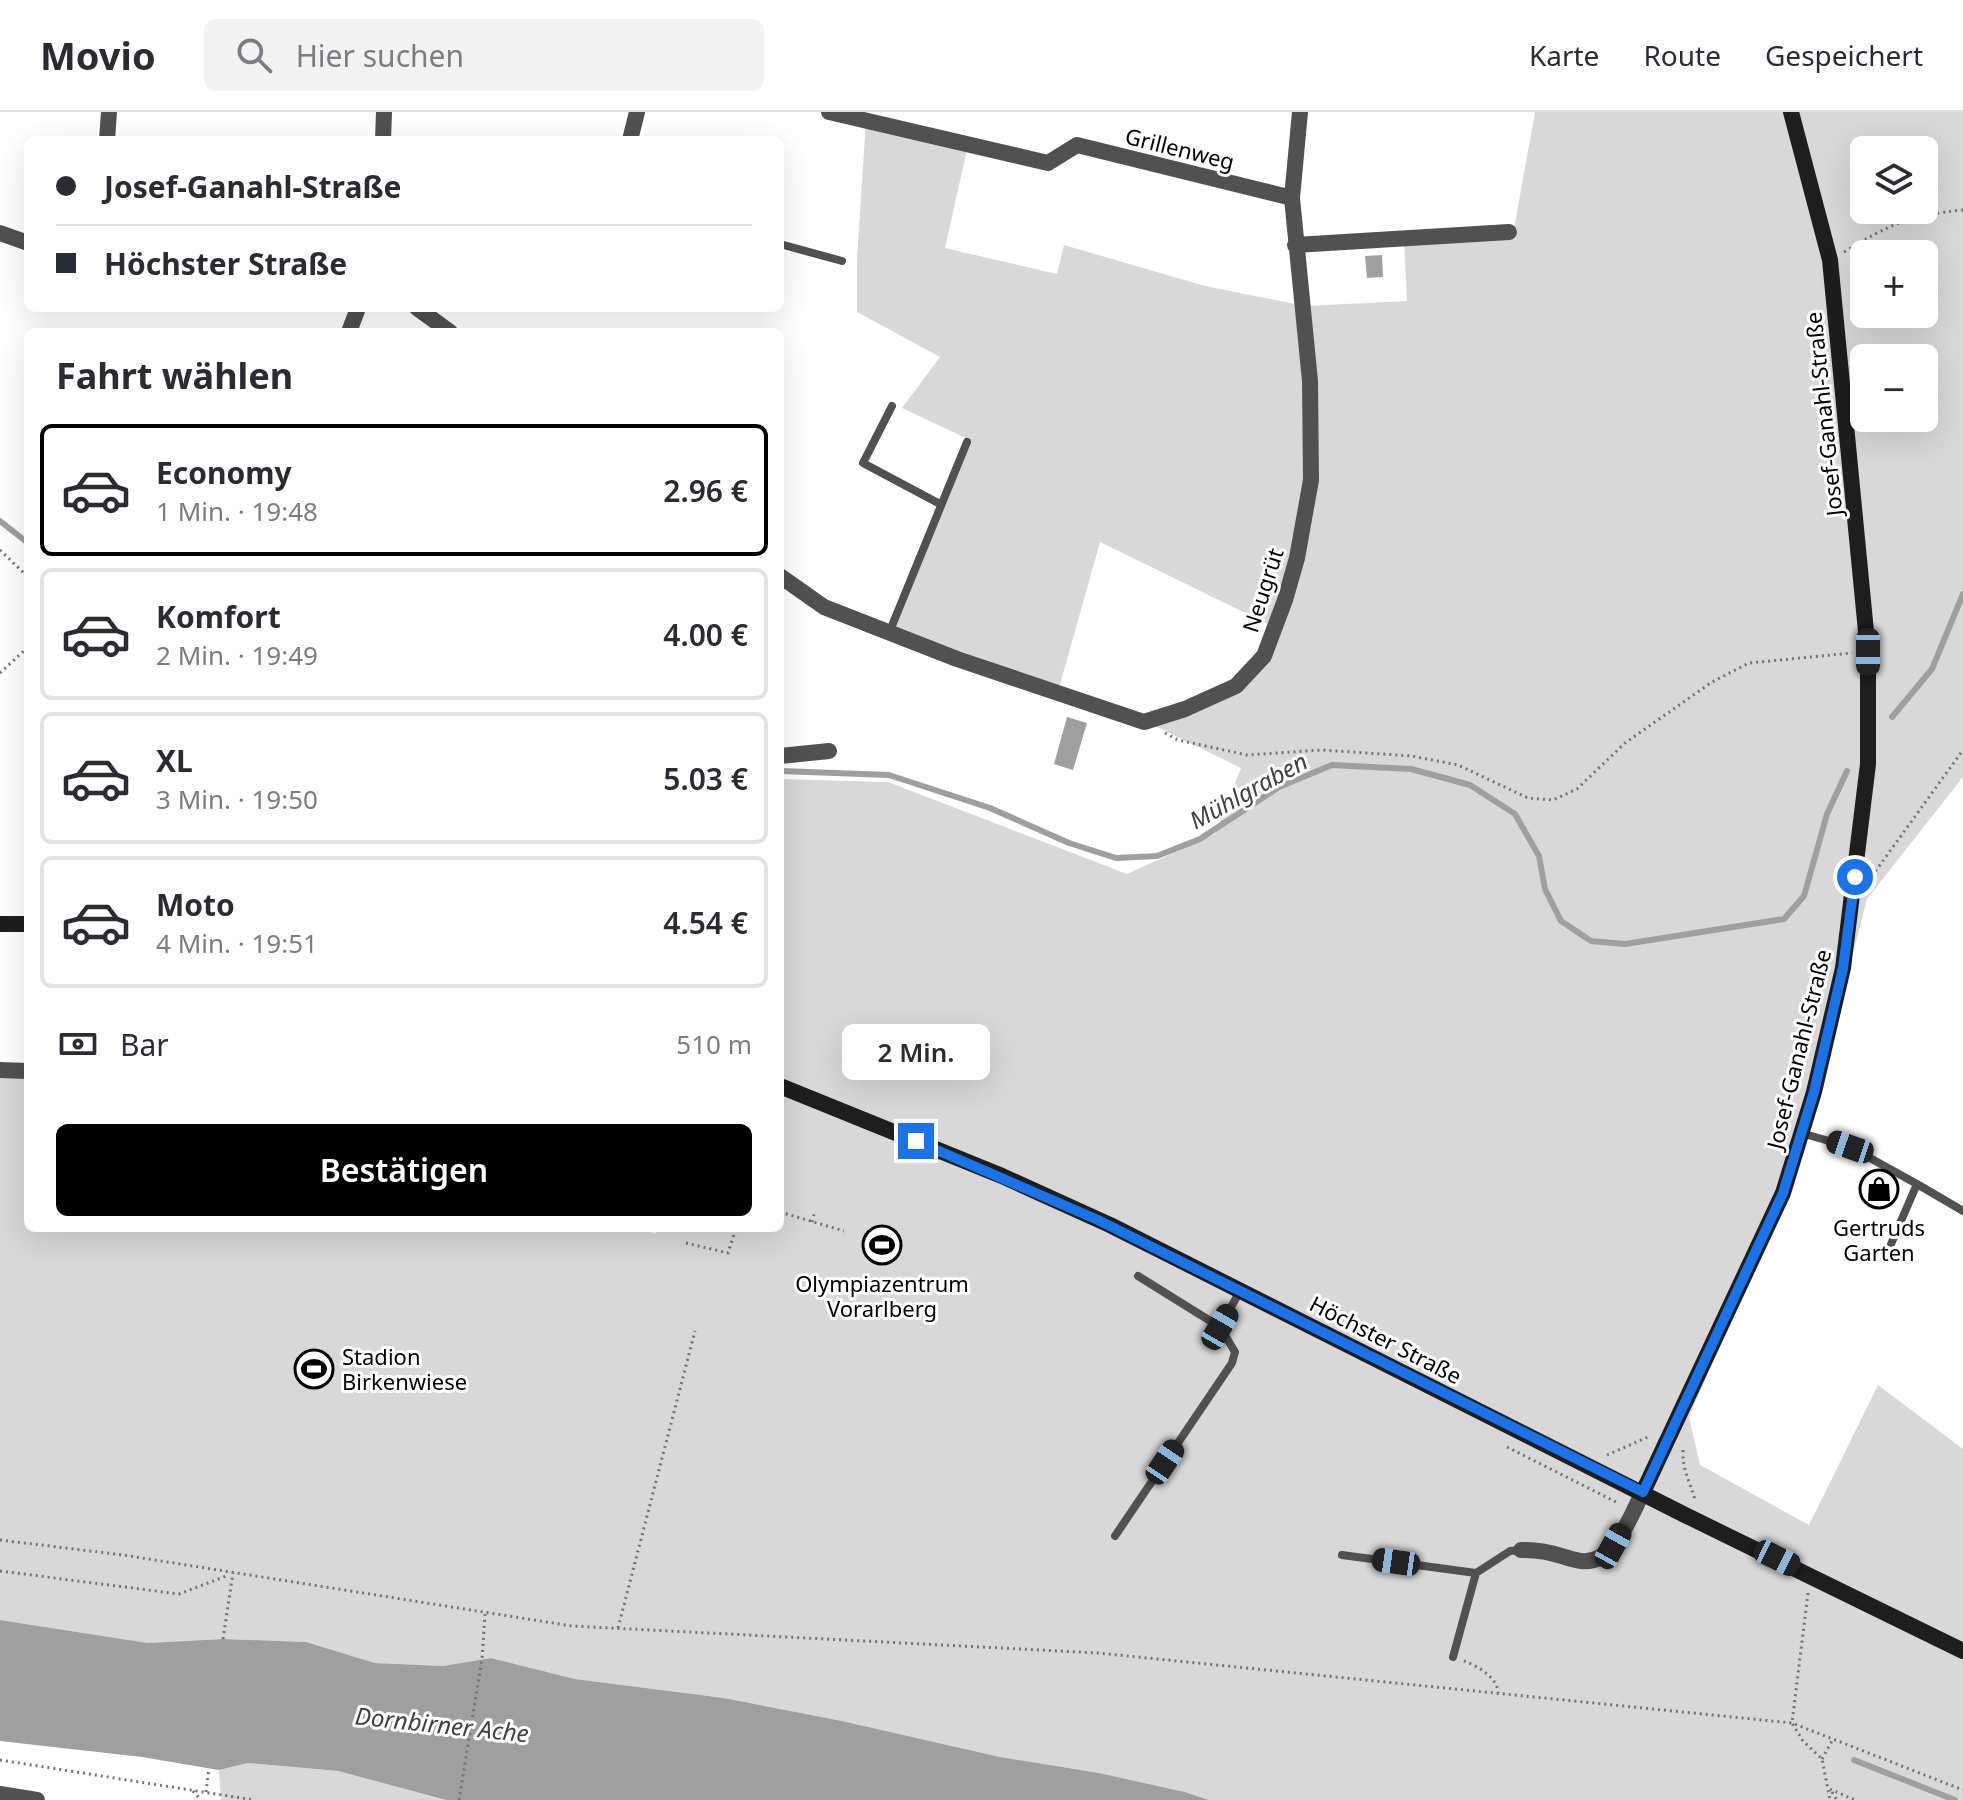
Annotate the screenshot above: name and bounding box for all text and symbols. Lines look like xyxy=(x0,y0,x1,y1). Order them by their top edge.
search box xyxy=(204,19,764,91)
text: Movio xyxy=(40,29,156,81)
icon: search xyxy=(232,33,276,77)
text: Hier suchen xyxy=(296,35,464,76)
text: Karte xyxy=(1529,36,1599,74)
text: Route xyxy=(1643,36,1721,74)
text: Gespeichert xyxy=(1765,36,1923,74)
street label: Grillenweg xyxy=(1122,120,1238,176)
map controls xyxy=(1850,136,1938,432)
button: layers xyxy=(1850,136,1938,224)
text: Josef-Ganahl-Straße xyxy=(104,166,401,207)
button: + xyxy=(1850,240,1938,328)
text: Höchster Straße xyxy=(104,243,347,284)
street label: Josef-Ganahl-Straße xyxy=(1797,311,1849,519)
button: − xyxy=(1850,344,1938,432)
text: Fahrt wählen xyxy=(56,351,293,400)
text: Economy xyxy=(156,452,292,493)
icon: car xyxy=(60,454,132,526)
text: 2.96 € xyxy=(663,470,748,511)
text: 1 Min. · 19:48 xyxy=(156,493,318,529)
street label: Neugrüt xyxy=(1234,544,1290,636)
text: Komfort xyxy=(156,596,281,637)
icon: car xyxy=(60,598,132,670)
text: 4.00 € xyxy=(663,614,748,655)
car xyxy=(1856,628,1880,676)
text: 2 Min. · 19:49 xyxy=(156,637,318,673)
text: XL xyxy=(156,740,193,781)
icon: car xyxy=(60,742,132,814)
water label: Mühlgraben xyxy=(1183,744,1313,836)
text: 5.03 € xyxy=(663,758,748,799)
text: 3 Min. · 19:50 xyxy=(156,781,318,817)
route start xyxy=(1837,859,1873,895)
text: Moto xyxy=(156,884,235,925)
icon: car xyxy=(60,886,132,958)
text: 4.54 € xyxy=(663,902,748,943)
text: 4 Min. · 19:51 xyxy=(156,925,318,961)
street label: Josef-Ganahl-Straße xyxy=(1758,946,1837,1154)
icon: cash xyxy=(56,1022,100,1066)
text: Bar xyxy=(120,1024,169,1065)
callout: 2 Min. xyxy=(842,1025,990,1081)
text: 510 m xyxy=(676,1026,752,1062)
text: 2 Min. xyxy=(878,1034,954,1070)
route end xyxy=(898,1123,934,1159)
button: Bestätigen xyxy=(56,1124,752,1216)
car xyxy=(1823,1128,1877,1166)
shop icon: Gertruds Garten xyxy=(1858,1168,1900,1210)
place label: Gertruds Garten xyxy=(1833,1212,1925,1267)
sports icon: Olympiazentrum Vorarlberg xyxy=(861,1224,903,1266)
place label: Olympiazentrum Vorarlberg xyxy=(795,1268,969,1323)
street label: Höchster Straße xyxy=(1305,1288,1467,1390)
car xyxy=(1198,1300,1242,1354)
place label: Stadion Birkenwiese xyxy=(342,1341,467,1396)
sports icon: Stadion Birkenwiese xyxy=(293,1348,335,1390)
car xyxy=(1142,1435,1188,1489)
car xyxy=(1591,1519,1635,1573)
car xyxy=(1750,1537,1804,1579)
car xyxy=(1371,1547,1421,1577)
water label: Dornbirner Ache xyxy=(353,1698,531,1750)

